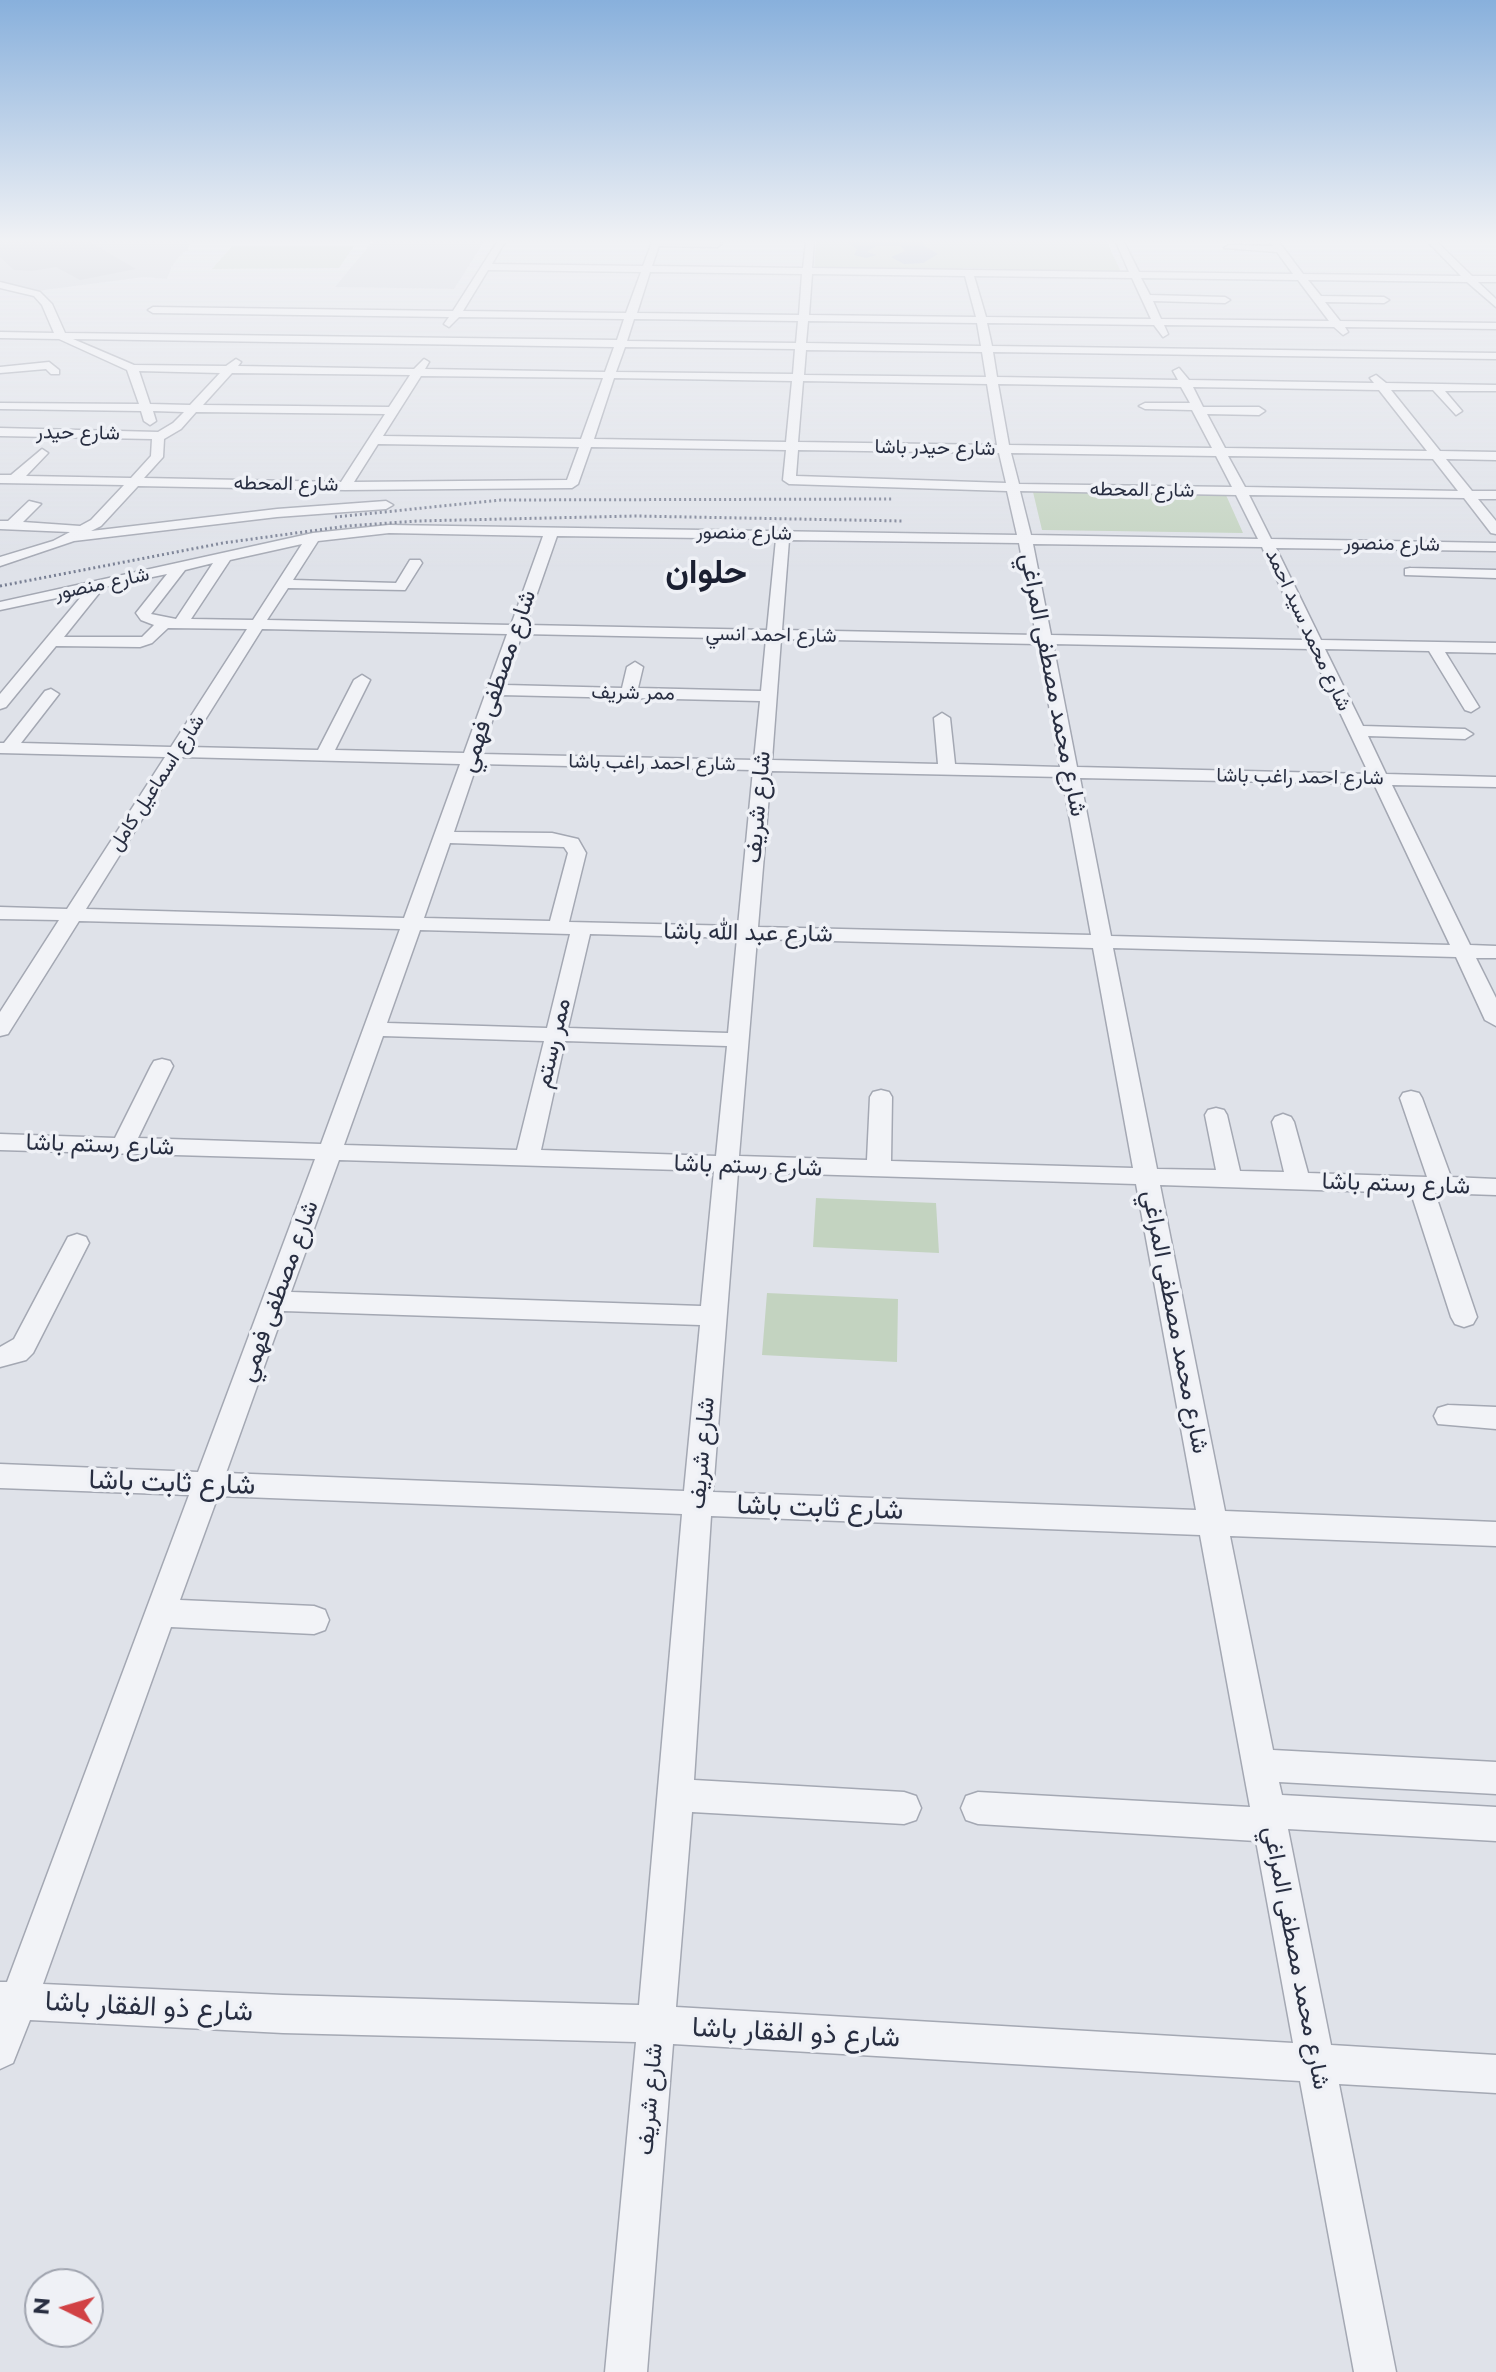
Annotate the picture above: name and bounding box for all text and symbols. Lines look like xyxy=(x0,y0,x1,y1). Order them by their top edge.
street label: شارع حيدر xyxy=(36,420,120,446)
street label: شارع حيدر باشا xyxy=(874,435,996,461)
street label: شارع المحطه xyxy=(233,471,339,497)
street label: شارع المحطه xyxy=(1089,477,1195,503)
street label: شارع منصور xyxy=(696,520,792,546)
street label: شارع منصور xyxy=(1344,531,1440,557)
street label: شارع محمد سيد احمد xyxy=(1260,545,1356,715)
street label: شارع محمد مصطفى المراغي xyxy=(1013,551,1093,819)
district label: حلوان xyxy=(665,553,747,593)
street label: شارع منصور xyxy=(53,562,151,606)
street label: شارع مصطفى فهمي xyxy=(453,586,543,776)
street label: شارع احمد انسي xyxy=(705,622,837,648)
street label: ممر شريف xyxy=(591,680,675,706)
street label: شارع اسماعيل كامل xyxy=(104,710,210,856)
street label: شارع احمد راغب باشا xyxy=(568,750,736,776)
street label: شارع شريف xyxy=(739,750,777,864)
street label: شارع احمد راغب باشا xyxy=(1216,764,1384,790)
street label: شارع عبد الله باشا xyxy=(663,917,833,949)
street label: ممر رستم xyxy=(529,995,577,1091)
street label: شارع رستم باشا xyxy=(25,1128,175,1162)
street label: شارع رستم باشا xyxy=(673,1149,823,1183)
street label: شارع رستم باشا xyxy=(1321,1167,1471,1201)
street label: شارع محمد مصطفى المراغي xyxy=(1135,1188,1215,1456)
street label: شارع مصطفى فهمي xyxy=(233,1197,325,1385)
street label: شارع شريف xyxy=(683,1396,721,1510)
street label: شارع ثابت باشا xyxy=(88,1463,256,1503)
street label: شارع ثابت باشا xyxy=(736,1488,904,1528)
street label: شارع محمد مصطفى المراغي xyxy=(1256,1824,1336,2092)
street label: شارع ذو الفقار باشا xyxy=(44,1985,254,2029)
street label: شارع ذو الفقار باشا xyxy=(691,2011,901,2055)
street label: شارع شريف xyxy=(631,2042,669,2156)
north arrow xyxy=(24,2268,104,2348)
text: N xyxy=(27,2296,56,2316)

